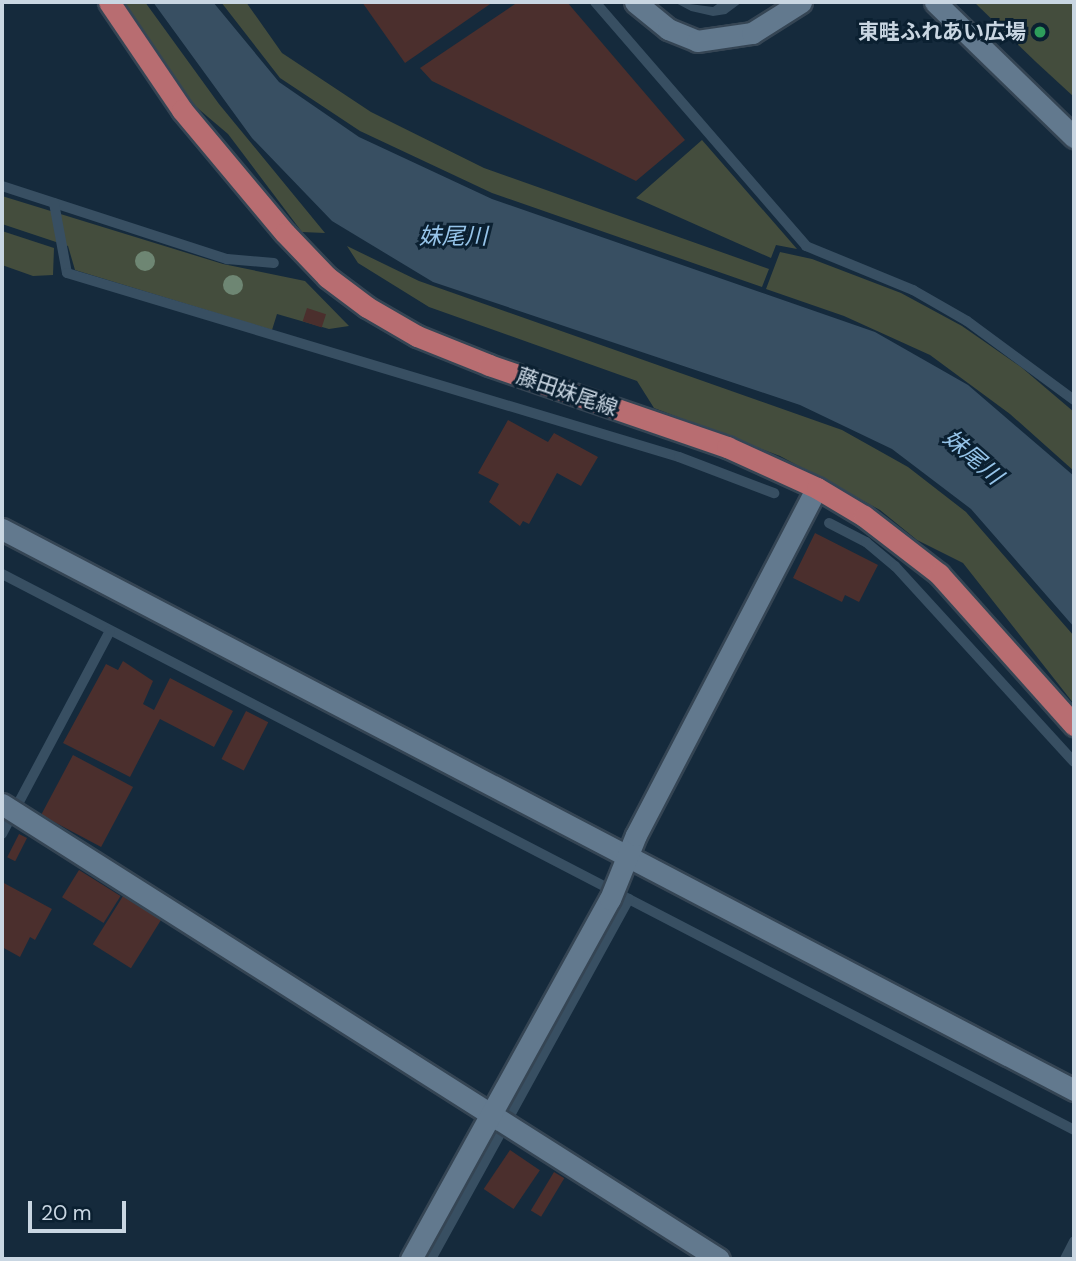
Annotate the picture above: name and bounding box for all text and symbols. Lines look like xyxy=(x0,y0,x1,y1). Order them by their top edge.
place label: 東畦ふれあい広場 xyxy=(858,19,1026,45)
marker: 東畦ふれあい広場 xyxy=(1032,24,1048,40)
water label: 妹尾川 xyxy=(419,222,487,250)
street label: 藤田妹尾線 xyxy=(513,363,621,421)
water label: 妹尾川 xyxy=(938,424,1008,490)
scale bar xyxy=(32,1188,130,1232)
text: 20 m xyxy=(41,1199,92,1227)

